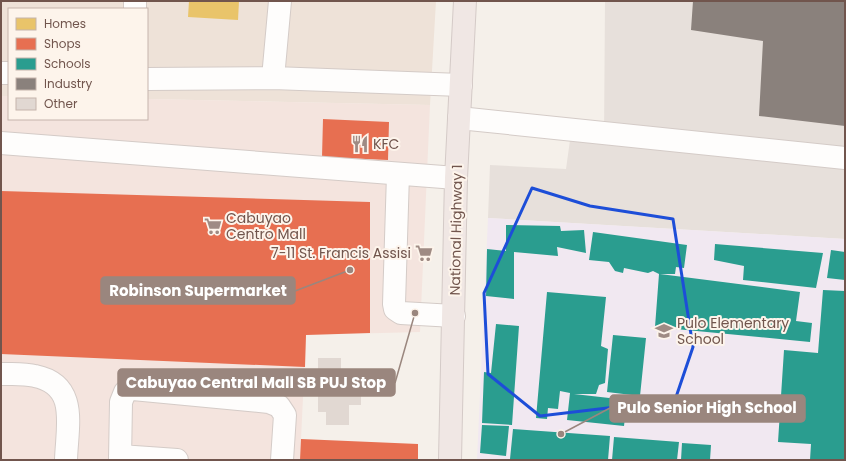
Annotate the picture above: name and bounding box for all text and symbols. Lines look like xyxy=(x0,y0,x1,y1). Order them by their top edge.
legend xyxy=(8,8,148,120)
text: Homes xyxy=(44,15,86,32)
text: Shops xyxy=(44,35,81,52)
text: Schools xyxy=(44,55,91,72)
text: Industry xyxy=(44,75,93,92)
text: Other xyxy=(44,95,78,112)
restaurant icon: KFC xyxy=(350,134,370,154)
place label: KFC xyxy=(373,134,399,154)
street label: National Highway 1 xyxy=(445,164,467,296)
place label: Cabuyao Centro Mall xyxy=(226,208,306,244)
supermarket icon: Cabuyao Centro Mall xyxy=(203,216,223,236)
place label: 7-11 St. Francis Assisi xyxy=(271,243,411,263)
supermarket icon: 7-11 St. Francis Assisi xyxy=(414,243,434,263)
callout: Robinson Supermarket xyxy=(101,277,295,304)
text: Robinson Supermarket xyxy=(109,280,287,301)
place label: Pulo Elementary School xyxy=(677,313,789,349)
school or university icon: Pulo Elementary School xyxy=(654,321,674,341)
callout: Cabuyao Central Mall SB PUJ Stop xyxy=(118,369,395,396)
text: Cabuyao Central Mall SB PUJ Stop xyxy=(126,372,386,393)
callout: Pulo Senior High School xyxy=(610,395,805,422)
text: Pulo Senior High School xyxy=(617,397,797,418)

